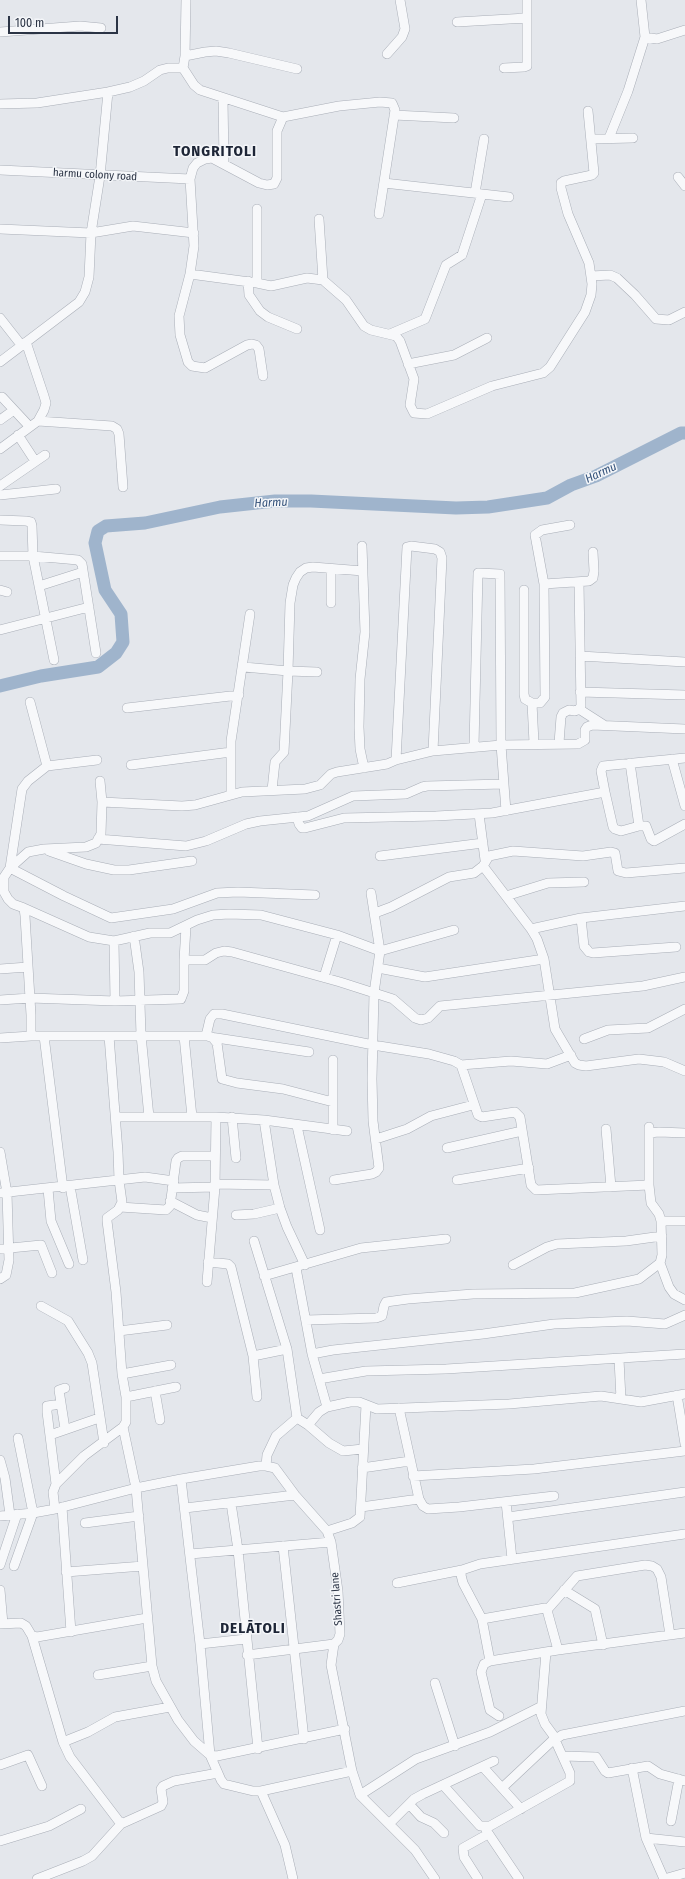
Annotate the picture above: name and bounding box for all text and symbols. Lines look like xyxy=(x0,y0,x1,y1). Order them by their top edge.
scale bar xyxy=(10,8,120,34)
text: 100 m xyxy=(15,16,44,30)
district label: TONGRITOLI xyxy=(173,143,257,161)
street label: harmu colony road xyxy=(52,166,138,184)
water label: Harmu xyxy=(583,459,619,487)
water label: Harmu xyxy=(254,495,288,511)
street label: Shastri lane xyxy=(329,1572,345,1626)
district label: DELĀTOLI xyxy=(220,1620,286,1638)

